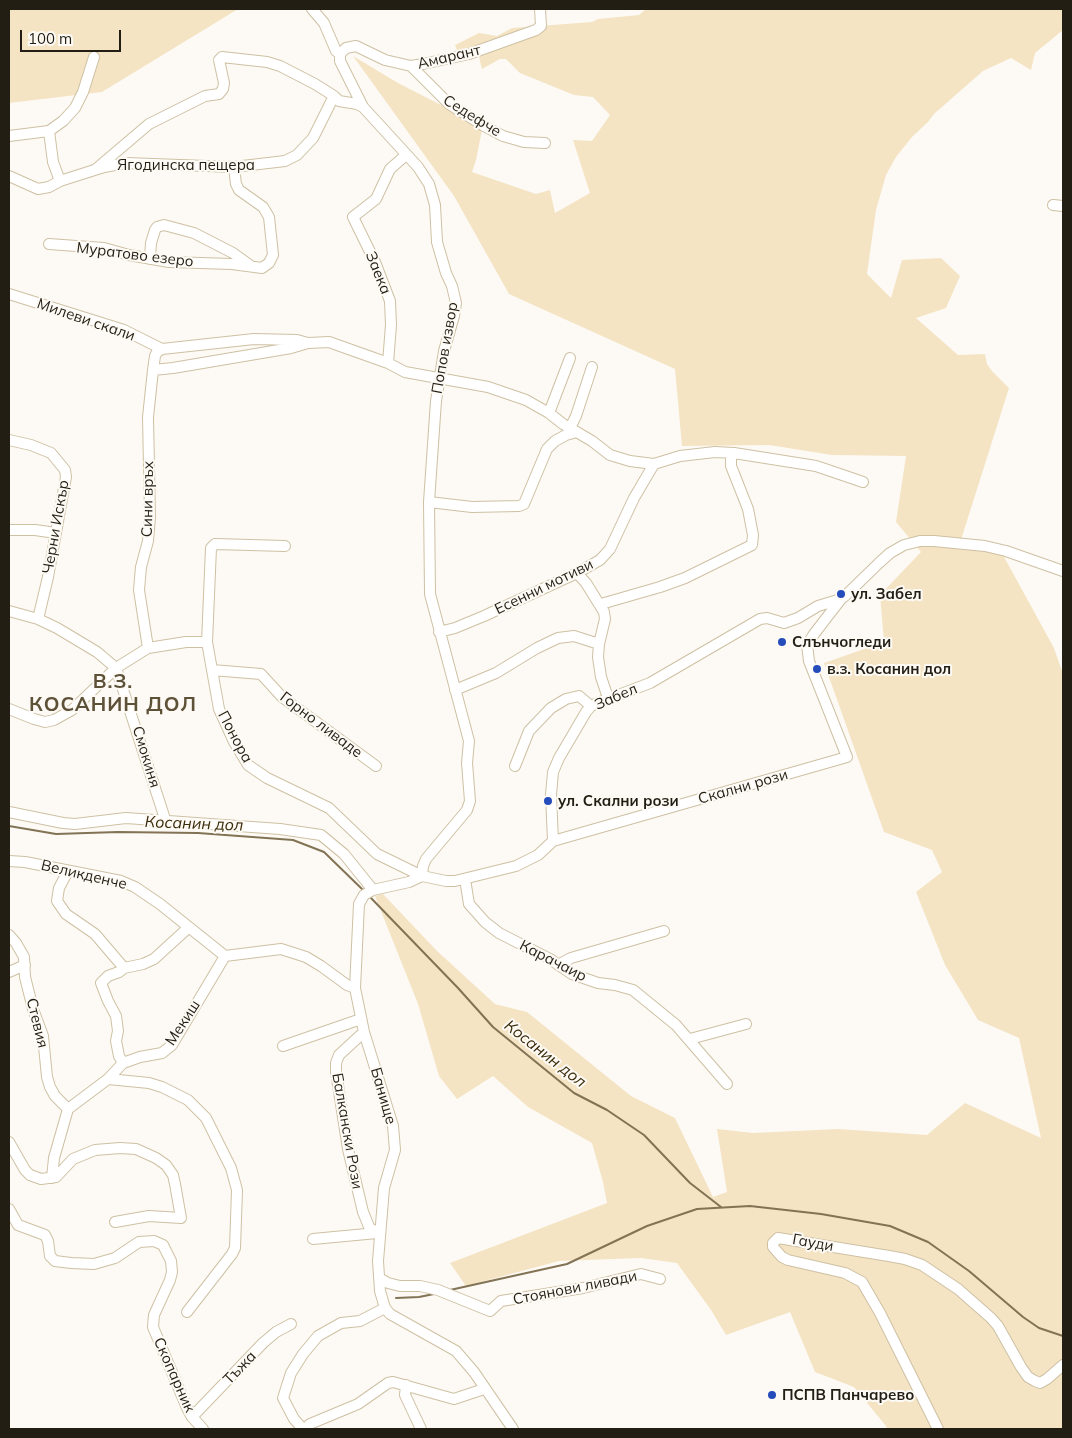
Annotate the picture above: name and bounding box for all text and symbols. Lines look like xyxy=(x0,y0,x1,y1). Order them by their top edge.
scale bar xyxy=(22,20,124,52)
text: 100 m xyxy=(28,29,72,48)
street label: Амарант xyxy=(416,41,482,73)
street label: Седефче xyxy=(440,91,504,141)
street label: Ягодинска пещера xyxy=(117,156,255,174)
street label: Муратово езеро xyxy=(75,239,195,271)
street label: Заека xyxy=(361,249,395,297)
street label: Милеви скали xyxy=(35,295,137,345)
street label: Попов извор xyxy=(428,301,462,395)
street label: Сини връх xyxy=(138,461,158,537)
street label: Черни Искър xyxy=(39,479,73,575)
street label: Есенни мотиви xyxy=(492,555,596,619)
place label: ул. Забел xyxy=(851,585,922,603)
marker: ул. Забел xyxy=(835,588,847,600)
place label: Слънчогледи xyxy=(792,633,891,651)
marker: Слънчогледи xyxy=(776,636,788,648)
place label: в.з. Косанин дол xyxy=(827,660,951,678)
marker: в.з. Косанин дол xyxy=(811,663,823,675)
district label: В.З. КОСАНИН ДОЛ xyxy=(28,670,198,717)
street label: Забел xyxy=(592,680,640,714)
street label: Горно ливаде xyxy=(276,688,366,762)
street label: Понора xyxy=(214,708,256,766)
street label: Смокиня xyxy=(128,724,164,790)
street label: Скални рози xyxy=(696,766,790,808)
place label: ул. Скални рози xyxy=(558,792,679,810)
marker: ул. Скални рози xyxy=(542,795,554,807)
water label: Косанин дол xyxy=(144,813,244,835)
street label: Великденче xyxy=(39,856,129,894)
street label: Карачаир xyxy=(516,936,590,986)
street label: Стевия xyxy=(22,996,52,1050)
street label: Мекиш xyxy=(162,997,204,1049)
water label: Косанин дол xyxy=(500,1016,590,1092)
street label: Банище xyxy=(366,1066,400,1126)
street label: Балкански Рози xyxy=(328,1072,366,1190)
street label: Гауди xyxy=(791,1231,835,1255)
street label: Стоянови ливади xyxy=(511,1267,639,1309)
street label: Скопарник xyxy=(149,1335,199,1415)
street label: Тъжа xyxy=(220,1348,260,1388)
place label: ПСПВ Панчарево xyxy=(782,1386,914,1404)
marker: ПСПВ Панчарево xyxy=(766,1389,778,1401)

